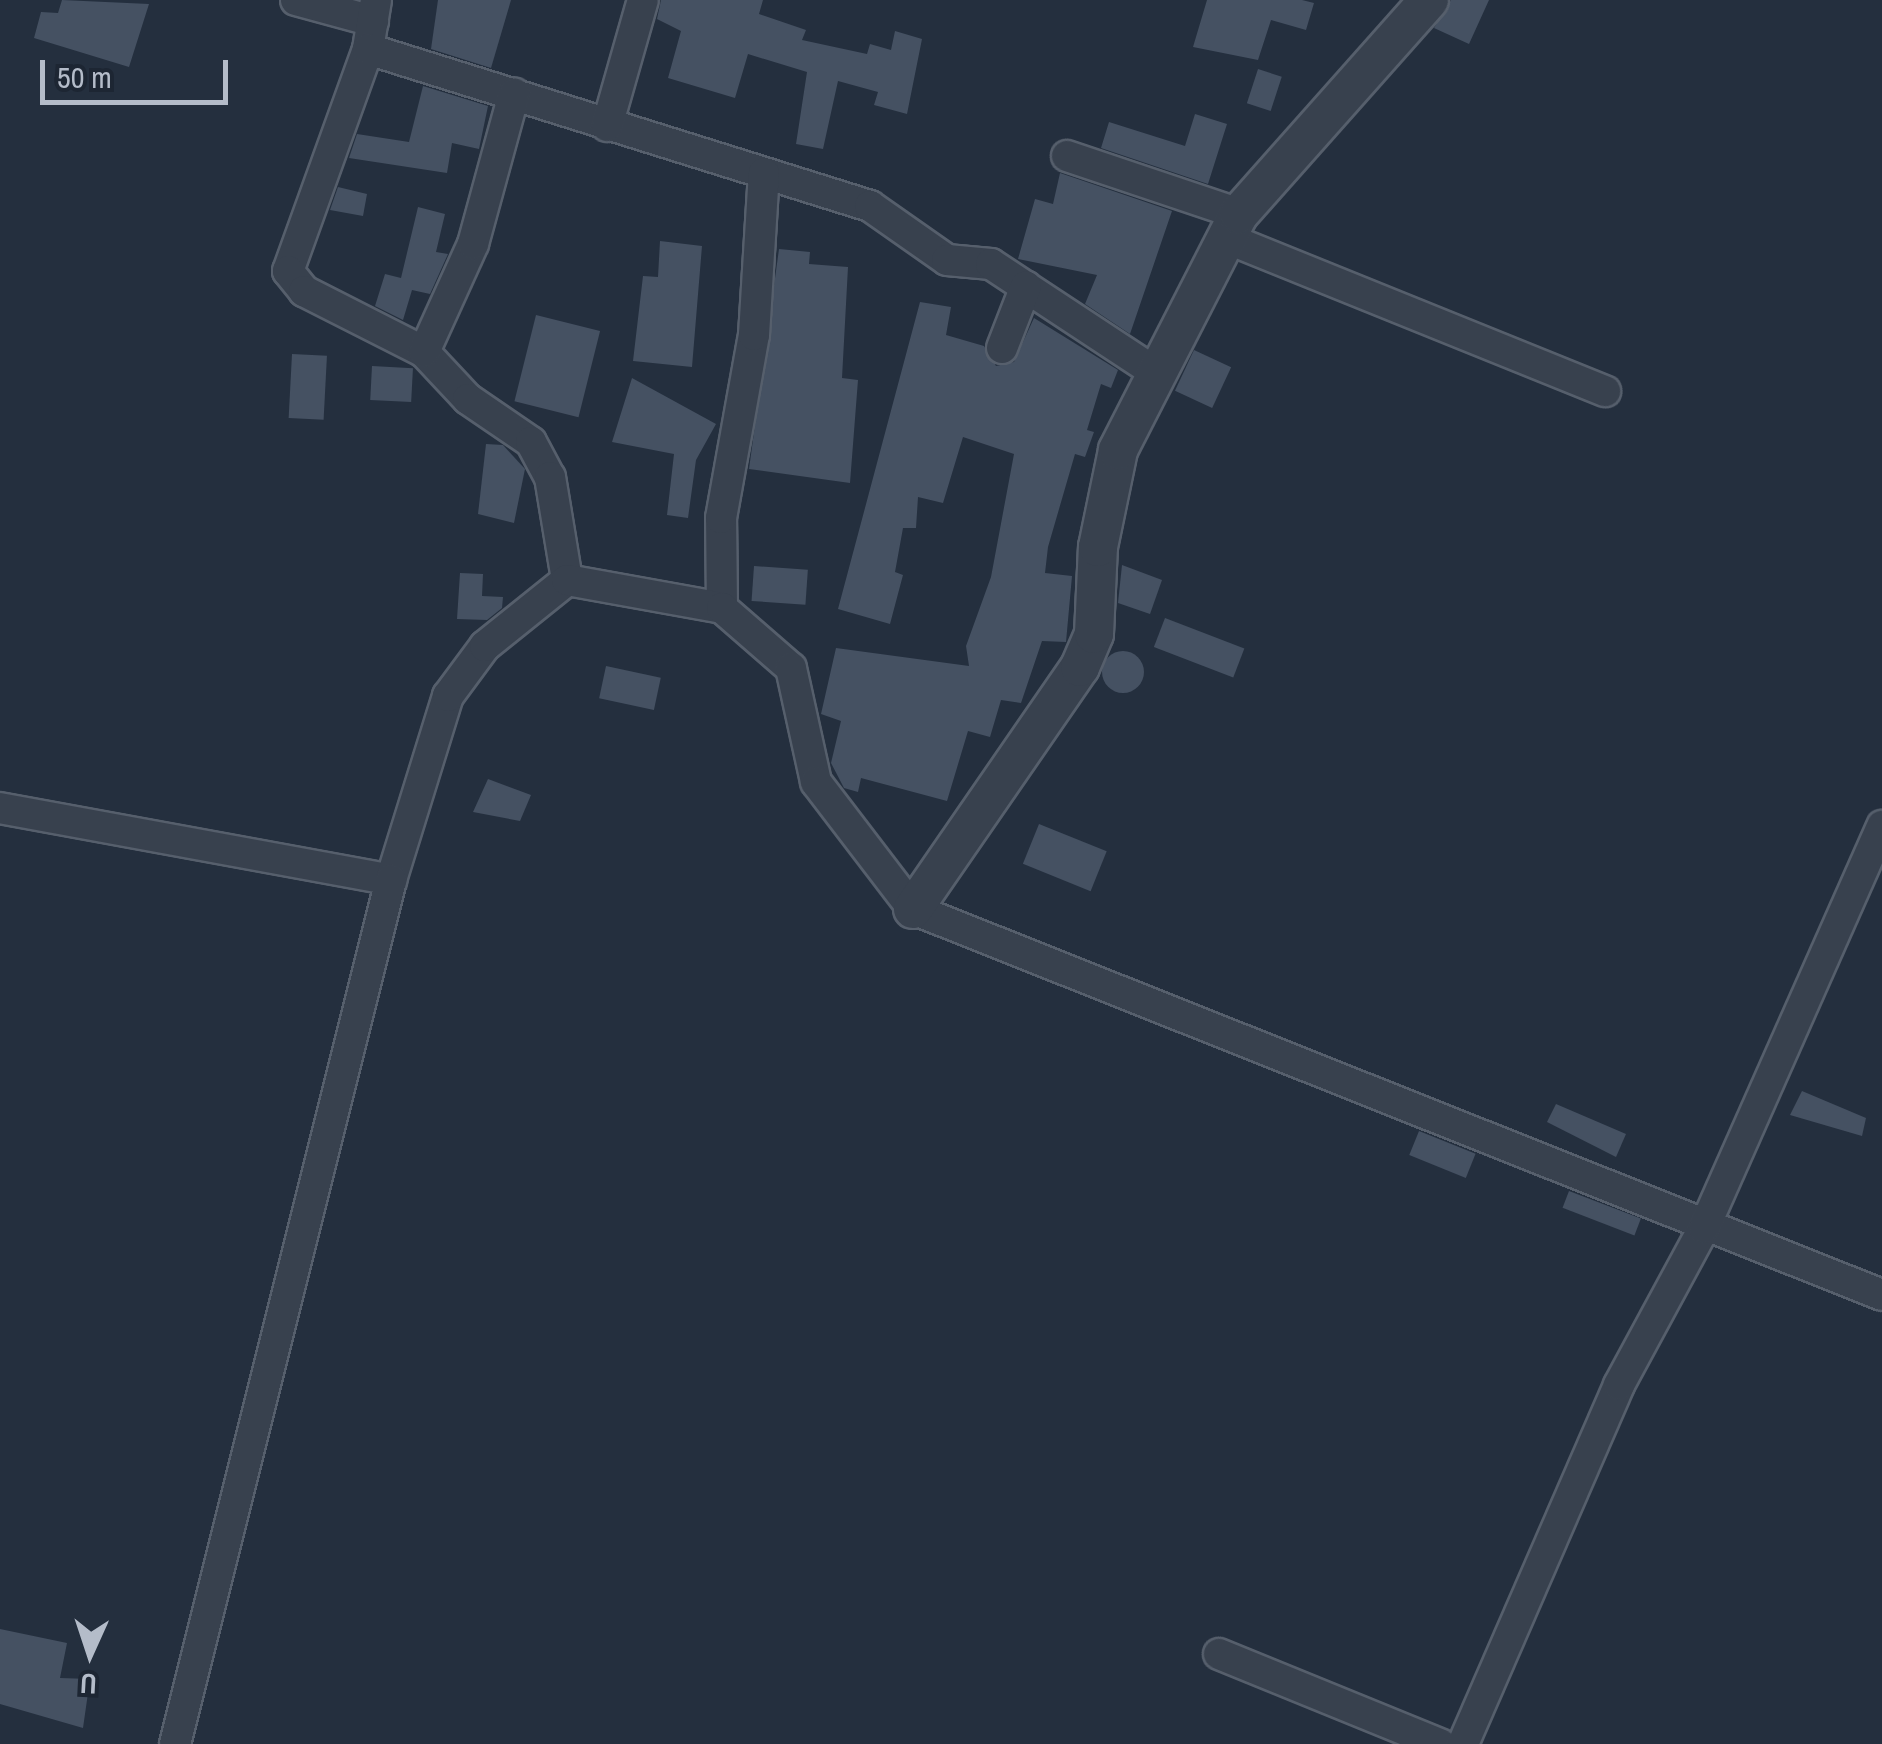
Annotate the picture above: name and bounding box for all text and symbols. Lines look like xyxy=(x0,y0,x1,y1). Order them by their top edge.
scale bar xyxy=(45,40,232,102)
text: 50 m xyxy=(57,57,112,97)
north arrow xyxy=(40,1604,140,1704)
text: U xyxy=(79,1665,98,1703)

